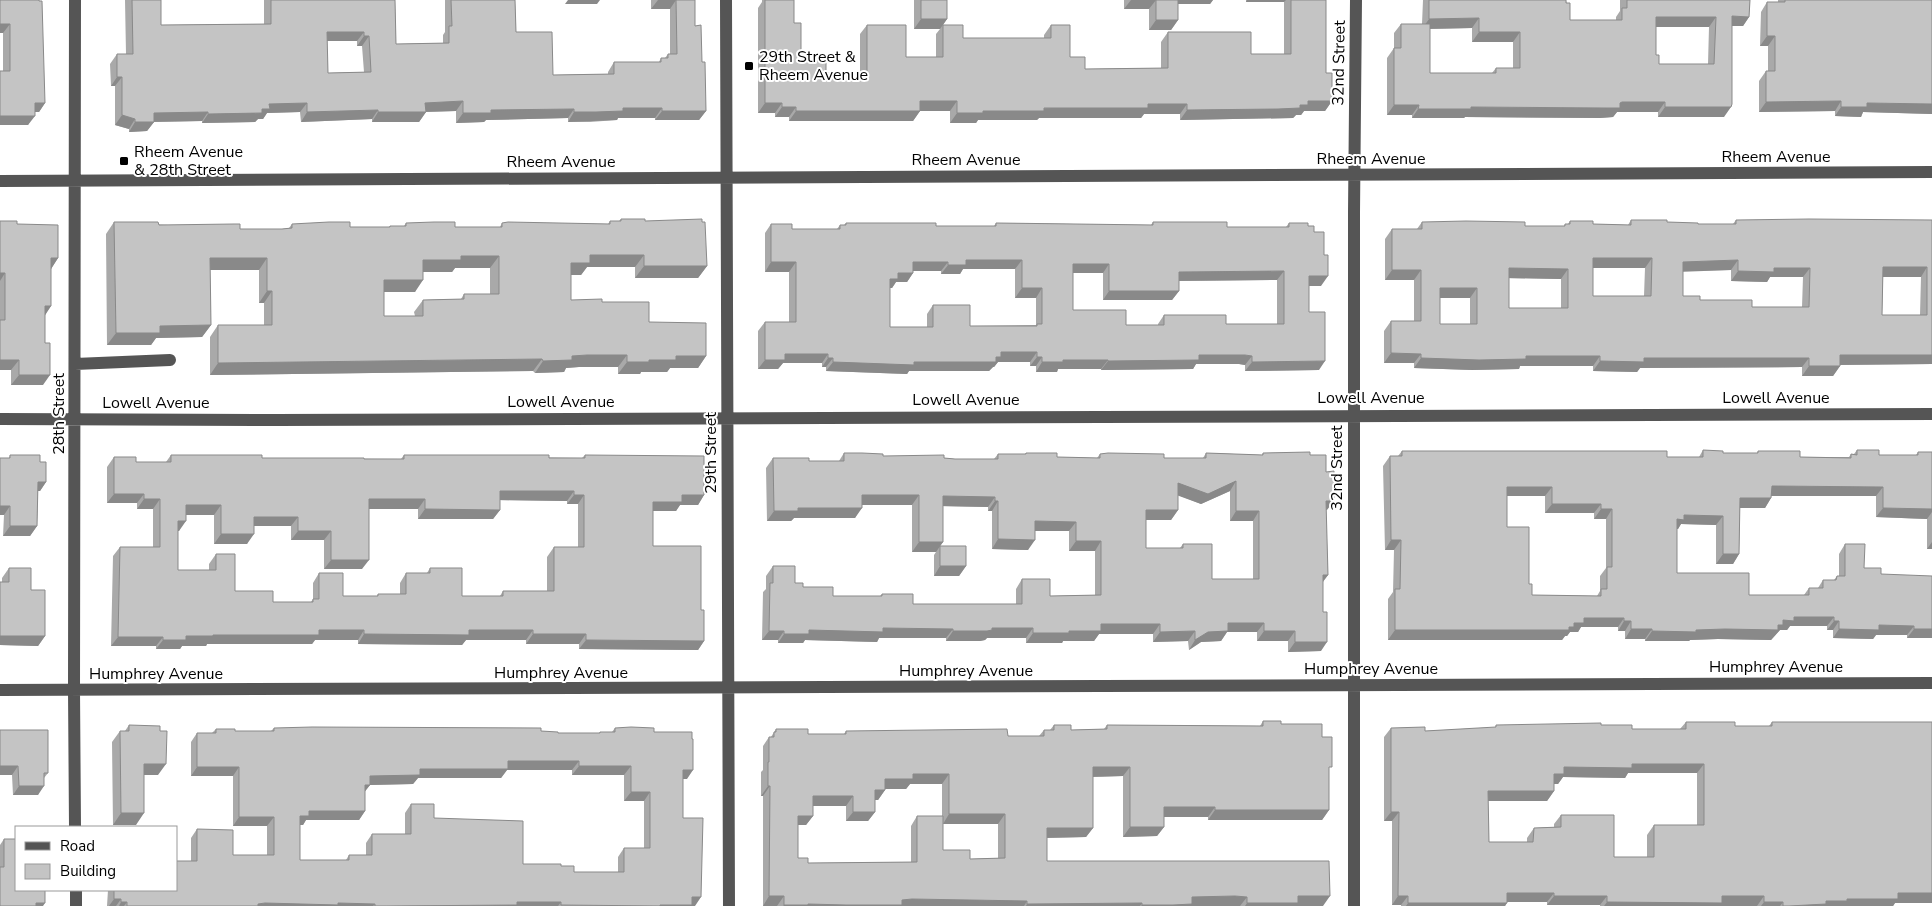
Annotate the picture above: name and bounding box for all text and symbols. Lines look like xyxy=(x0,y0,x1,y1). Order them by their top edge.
street label: 32nd Street xyxy=(1327,20,1351,106)
place label: 29th Street & Rheem Avenue xyxy=(759,46,868,86)
marker: 29th Street & Rheem Avenue xyxy=(743,60,755,72)
place label: Rheem Avenue & 28th Street xyxy=(134,141,243,181)
street label: Rheem Avenue xyxy=(1721,146,1831,168)
street label: Rheem Avenue xyxy=(1316,148,1426,170)
street label: Rheem Avenue xyxy=(911,149,1021,171)
street label: Rheem Avenue xyxy=(506,151,616,173)
marker: Rheem Avenue & 28th Street xyxy=(118,155,130,167)
street label: 28th Street xyxy=(48,373,70,455)
street label: Lowell Avenue xyxy=(1317,387,1425,409)
street label: Lowell Avenue xyxy=(1722,387,1830,409)
street label: Lowell Avenue xyxy=(912,389,1020,411)
street label: Lowell Avenue xyxy=(507,391,615,413)
street label: Lowell Avenue xyxy=(102,392,210,414)
street label: 29th Street xyxy=(700,412,722,494)
street label: 32nd Street xyxy=(1326,425,1348,511)
street label: Humphrey Avenue xyxy=(1709,656,1843,678)
street label: Humphrey Avenue xyxy=(1304,658,1438,680)
street label: Humphrey Avenue xyxy=(899,660,1033,682)
street label: Humphrey Avenue xyxy=(494,662,628,684)
street label: Humphrey Avenue xyxy=(89,663,223,685)
legend xyxy=(15,826,178,891)
text: Road xyxy=(60,836,95,856)
text: Building xyxy=(60,861,116,881)

